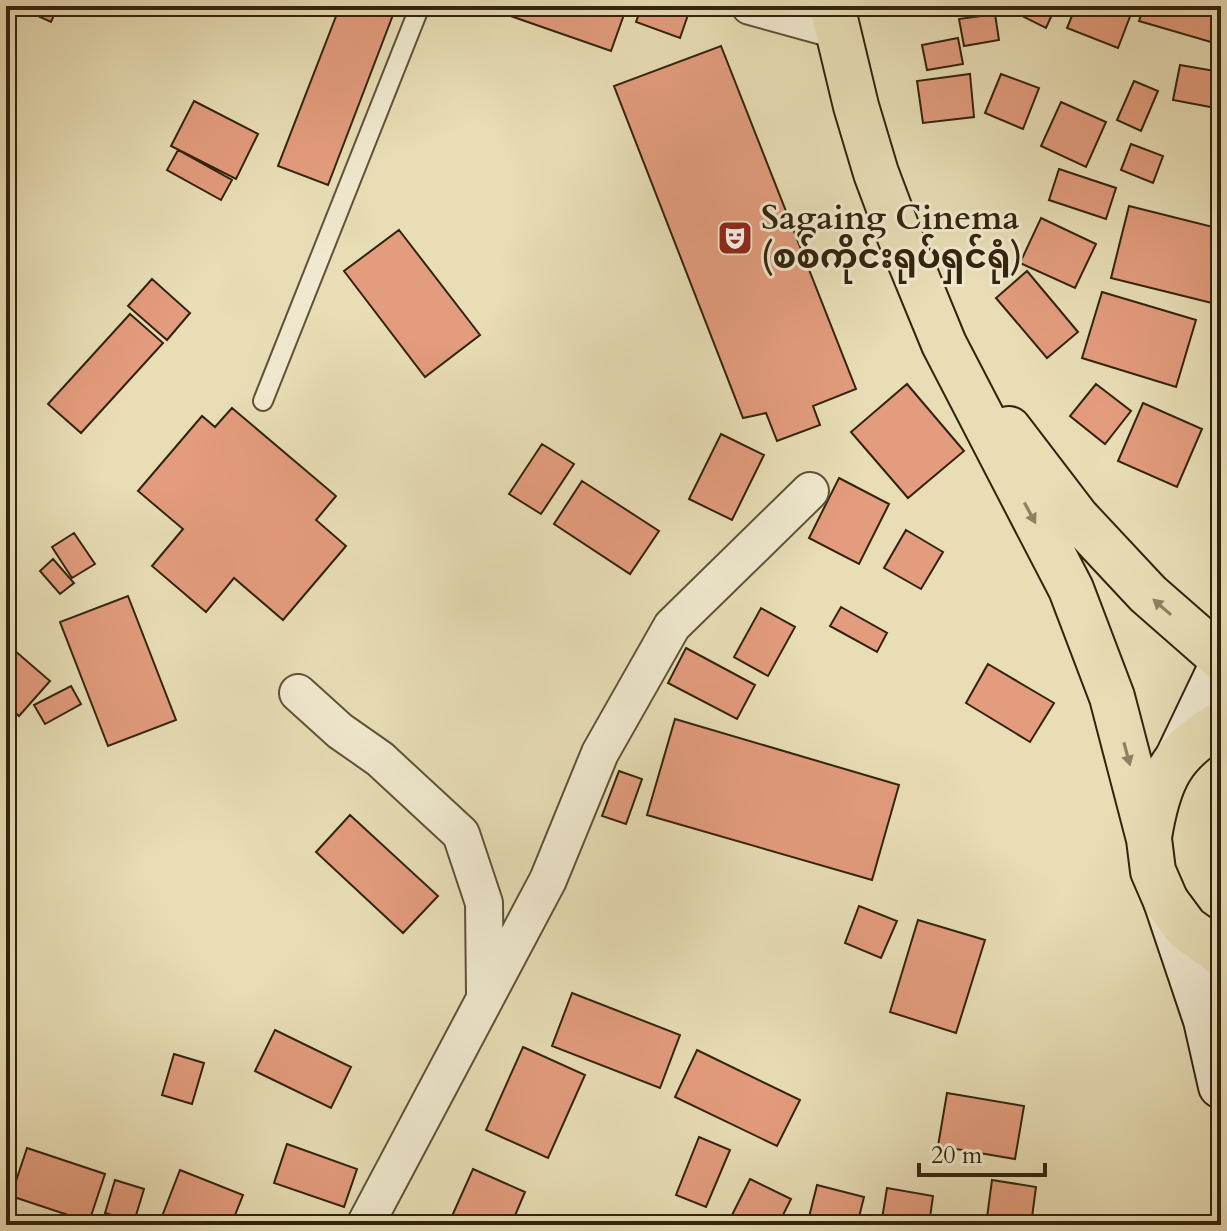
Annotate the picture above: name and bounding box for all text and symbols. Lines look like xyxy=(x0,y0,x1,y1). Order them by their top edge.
place label: Sagaing Cinema (စစ်ကိုင်းရုပ်ရှင်ရုံ) xyxy=(761,195,1022,284)
theatre icon: Sagaing Cinema (စစ်ကိုင်းရုပ်ရှင်ရုံ) xyxy=(716,219,754,257)
one-way arrow xyxy=(1023,502,1037,525)
one-way arrow xyxy=(1153,598,1172,616)
one-way arrow xyxy=(1121,741,1133,766)
scale bar xyxy=(919,1127,1045,1177)
text: 20 m xyxy=(931,1139,983,1172)

